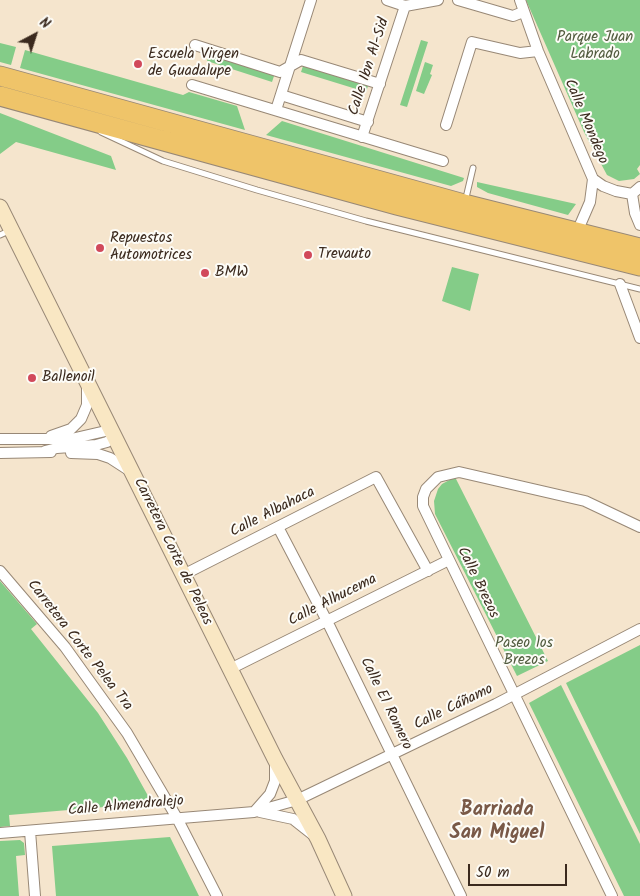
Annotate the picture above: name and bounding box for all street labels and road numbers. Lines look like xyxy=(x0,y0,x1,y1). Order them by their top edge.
street label: Calle Ibn Al-Sid xyxy=(346,16,394,118)
street label: Calle Mondego xyxy=(559,77,611,167)
street label: Carretera Corte de Peleas xyxy=(128,475,216,629)
street label: Calle Albahaca xyxy=(228,484,318,542)
street label: Calle Brezos xyxy=(452,544,502,622)
street label: Calle Alhucema xyxy=(286,571,380,631)
street label: Carretera Corte Pelea Tra xyxy=(22,577,136,715)
street label: Calle El Romero xyxy=(355,655,415,753)
street label: Calle Cáñamo xyxy=(411,681,497,735)
street label: Calle Almendralejo xyxy=(67,793,185,821)

